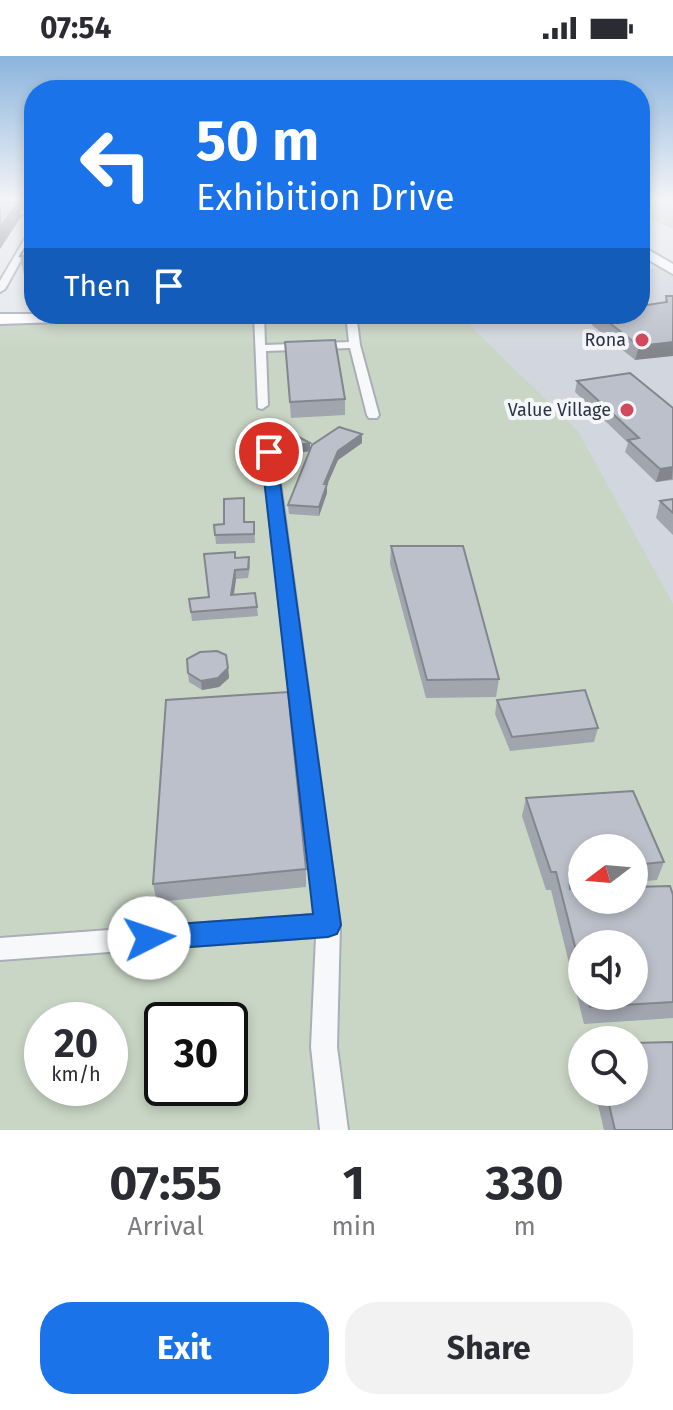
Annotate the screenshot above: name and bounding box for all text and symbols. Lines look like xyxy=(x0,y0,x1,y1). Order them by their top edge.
text: 07:54 xyxy=(40,10,111,46)
text: 50 m xyxy=(196,108,319,175)
icon: left xyxy=(64,112,168,216)
text: Exhibition Drive xyxy=(196,176,455,220)
icon: arrive xyxy=(147,264,191,308)
text: Then xyxy=(64,268,131,304)
place label: Rona xyxy=(585,329,626,351)
marker: Rona xyxy=(633,331,651,349)
place label: Value Village xyxy=(508,399,611,421)
marker: Value Village xyxy=(618,401,636,419)
pin xyxy=(235,418,303,486)
icon: arrive xyxy=(247,430,291,474)
north arrow xyxy=(568,834,648,914)
map controls xyxy=(568,834,648,1106)
position arrow xyxy=(107,896,191,980)
button: sound xyxy=(568,930,648,1010)
speed limit sign: 30 xyxy=(144,1002,248,1106)
text: 20 xyxy=(54,1020,98,1068)
button: search xyxy=(568,1026,648,1106)
text: km/h xyxy=(51,1062,101,1086)
text: 07:55 xyxy=(109,1154,222,1212)
text: 1 xyxy=(343,1154,365,1212)
text: 330 xyxy=(486,1154,564,1212)
text: Arrival xyxy=(128,1211,204,1242)
text: min xyxy=(331,1211,376,1242)
text: m xyxy=(513,1211,536,1242)
button: Exit xyxy=(40,1302,329,1394)
button: Share xyxy=(345,1302,633,1394)

